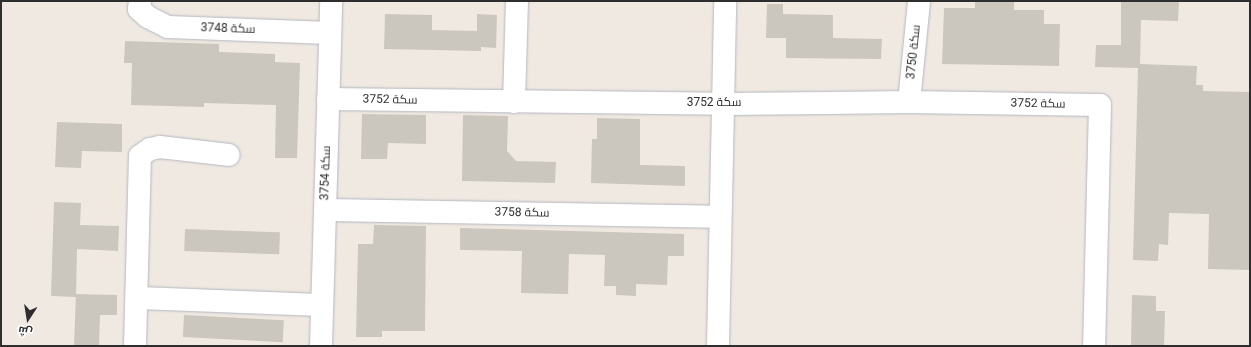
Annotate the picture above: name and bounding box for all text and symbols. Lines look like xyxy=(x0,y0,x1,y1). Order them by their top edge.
street label: سكة 3748 xyxy=(200,21,256,37)
street label: سكة 3750 xyxy=(904,24,924,80)
street label: سكة 3752 xyxy=(363,92,417,108)
street label: سكة 3752 xyxy=(687,96,741,110)
street label: سكة 3752 xyxy=(1011,96,1065,112)
street label: سكة 3754 xyxy=(318,145,334,201)
street label: سكة 3758 xyxy=(495,205,549,221)
north arrow xyxy=(8,299,48,339)
text: ش xyxy=(17,323,34,339)

